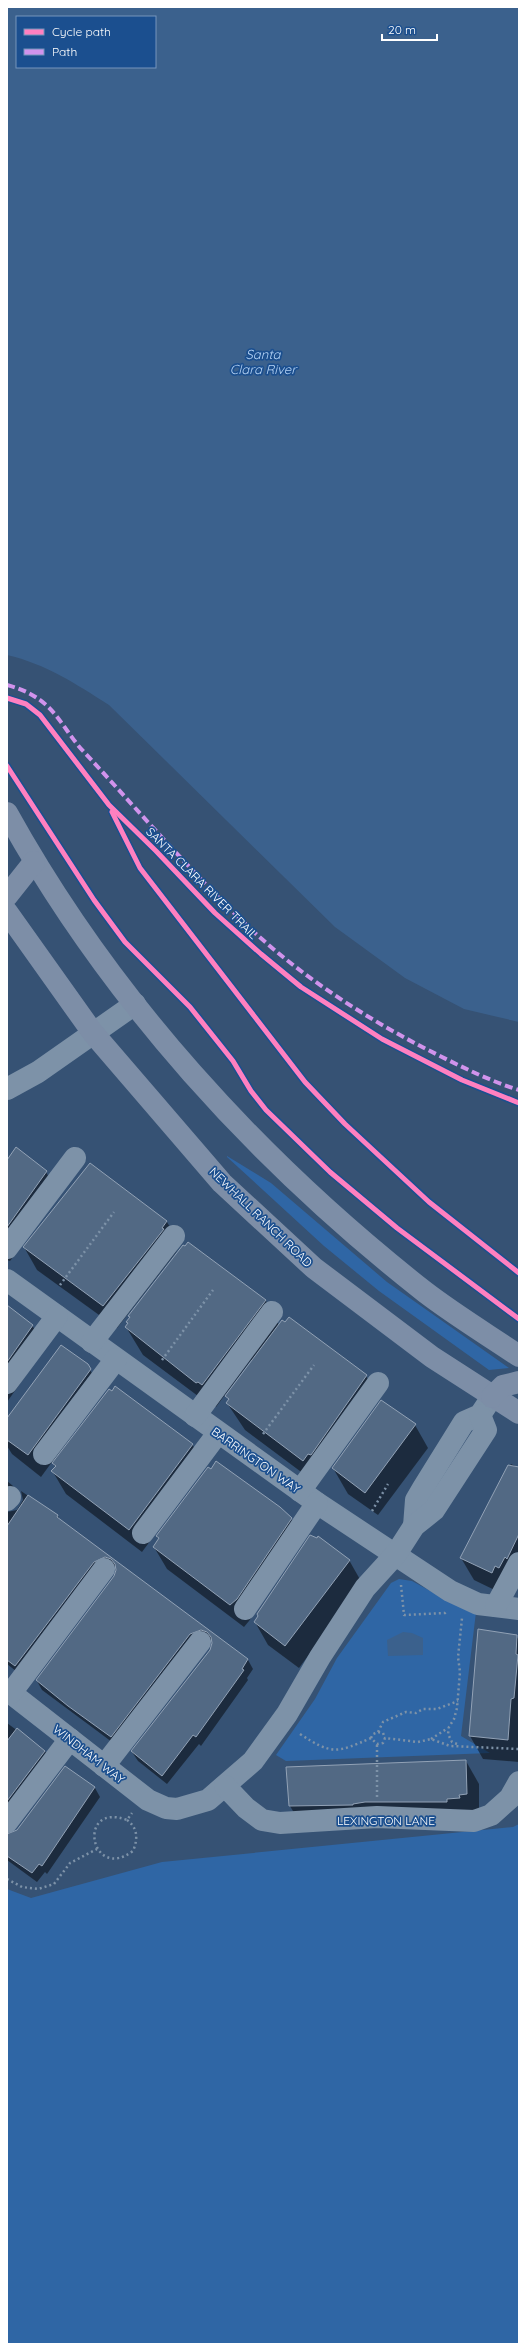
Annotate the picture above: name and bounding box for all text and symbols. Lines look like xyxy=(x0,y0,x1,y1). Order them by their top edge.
legend xyxy=(16,16,156,68)
scale bar xyxy=(382,16,437,42)
text: 20 m xyxy=(388,22,416,37)
text: Cycle path xyxy=(52,24,111,39)
text: Path xyxy=(52,44,77,59)
water label: Santa Clara River xyxy=(230,346,298,377)
street label: SANTA CLARA RIVER TRAIL xyxy=(143,824,261,942)
street label: NEWHALL RANCH ROAD xyxy=(206,1164,316,1270)
street label: BARRINGTON WAY xyxy=(209,1424,304,1496)
street label: WINDHAM WAY xyxy=(50,1721,128,1787)
street label: LEXINGTON LANE xyxy=(337,1813,435,1828)

